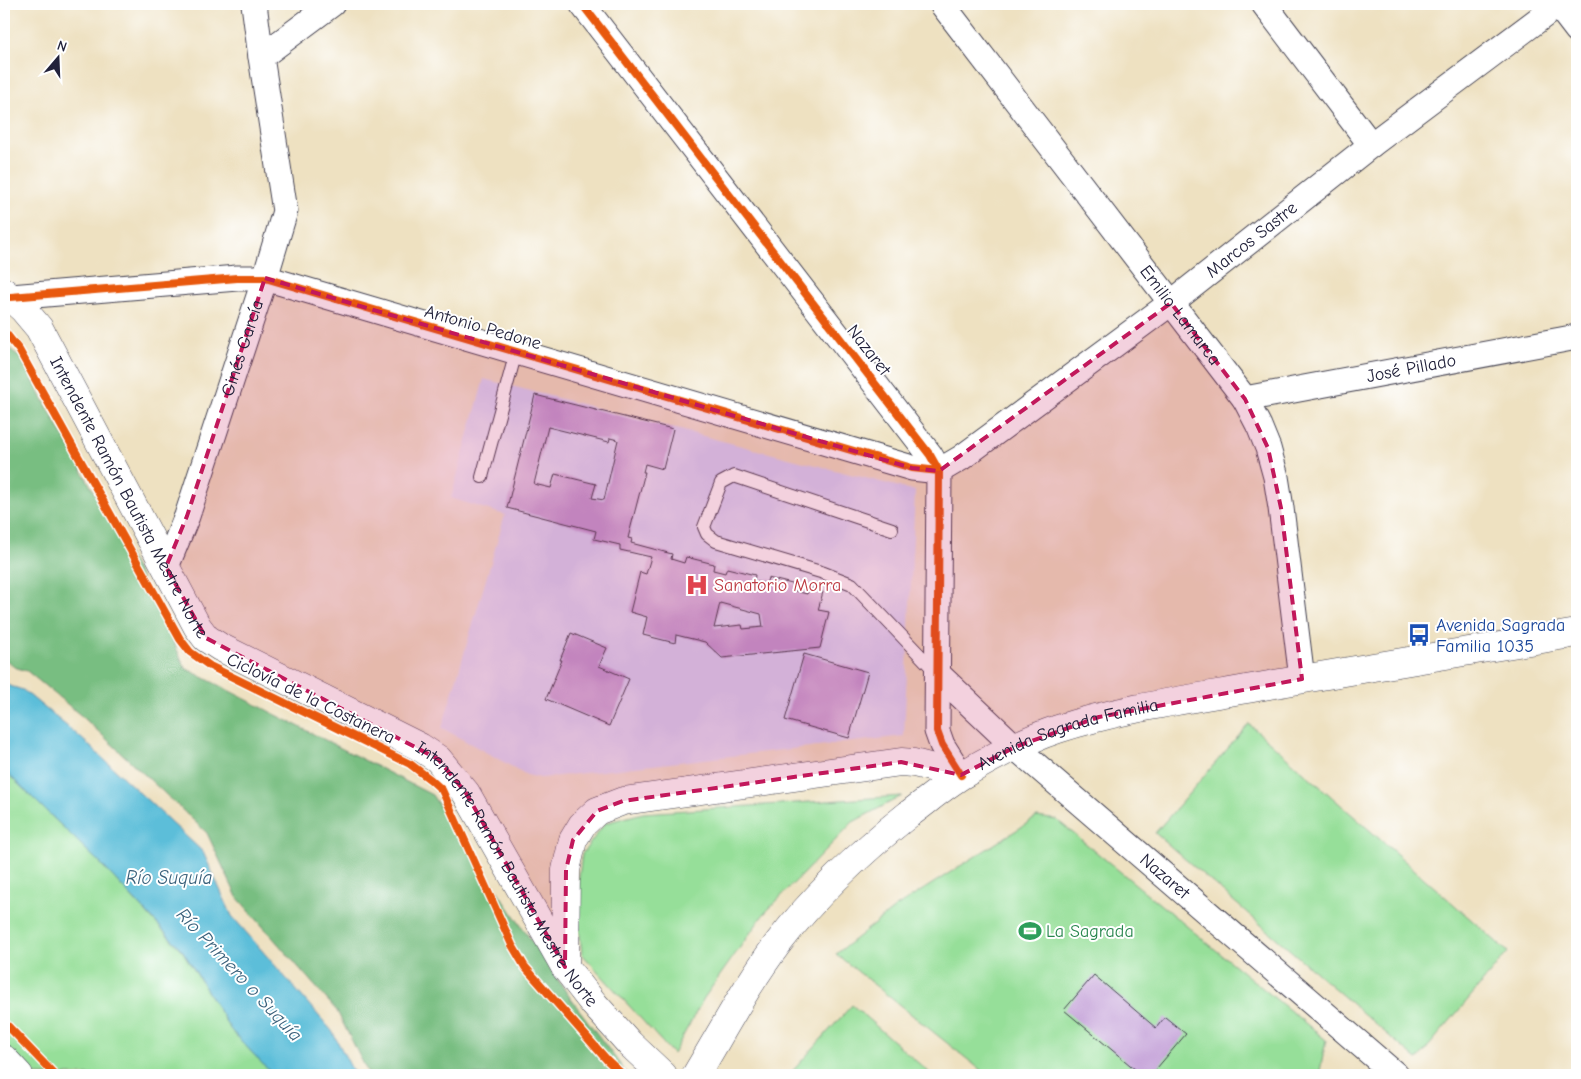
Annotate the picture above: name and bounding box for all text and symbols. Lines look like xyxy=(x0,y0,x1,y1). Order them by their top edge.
north arrow xyxy=(32,32,82,82)
text: N xyxy=(55,37,69,56)
street label: Marcos Sastre xyxy=(1202,197,1301,282)
street label: Emilio Lamarca xyxy=(1135,261,1225,369)
street label: Ginés García xyxy=(217,297,268,399)
street label: Antonio Pedone xyxy=(422,301,544,354)
street label: Nazaret xyxy=(842,321,895,381)
street label: José Pillado xyxy=(1365,350,1458,387)
street label: Intendente Ramón Bautista Mestre Norte xyxy=(45,353,213,643)
hospital icon: Sanatorio Morra xyxy=(684,572,710,598)
place label: Sanatorio Morra xyxy=(714,575,841,596)
place label: Avenida Sagrada Familia 1035 xyxy=(1436,615,1565,657)
bus stop icon: Avenida Sagrada Familia 1035 xyxy=(1406,622,1432,648)
street label: Ciclovía de la Costanera xyxy=(223,649,398,748)
street label: Avenida Sagrada Familia xyxy=(974,695,1160,775)
street label: Intendente Ramón Bautista Mestre Norte xyxy=(411,737,602,1011)
street label: Nazaret xyxy=(1135,849,1194,904)
water label: Río Suquía xyxy=(126,867,212,889)
water label: Río Primero o Suquía xyxy=(172,904,307,1046)
sports icon: La Sagrada xyxy=(1017,918,1043,944)
place label: La Sagrada xyxy=(1046,921,1134,942)

